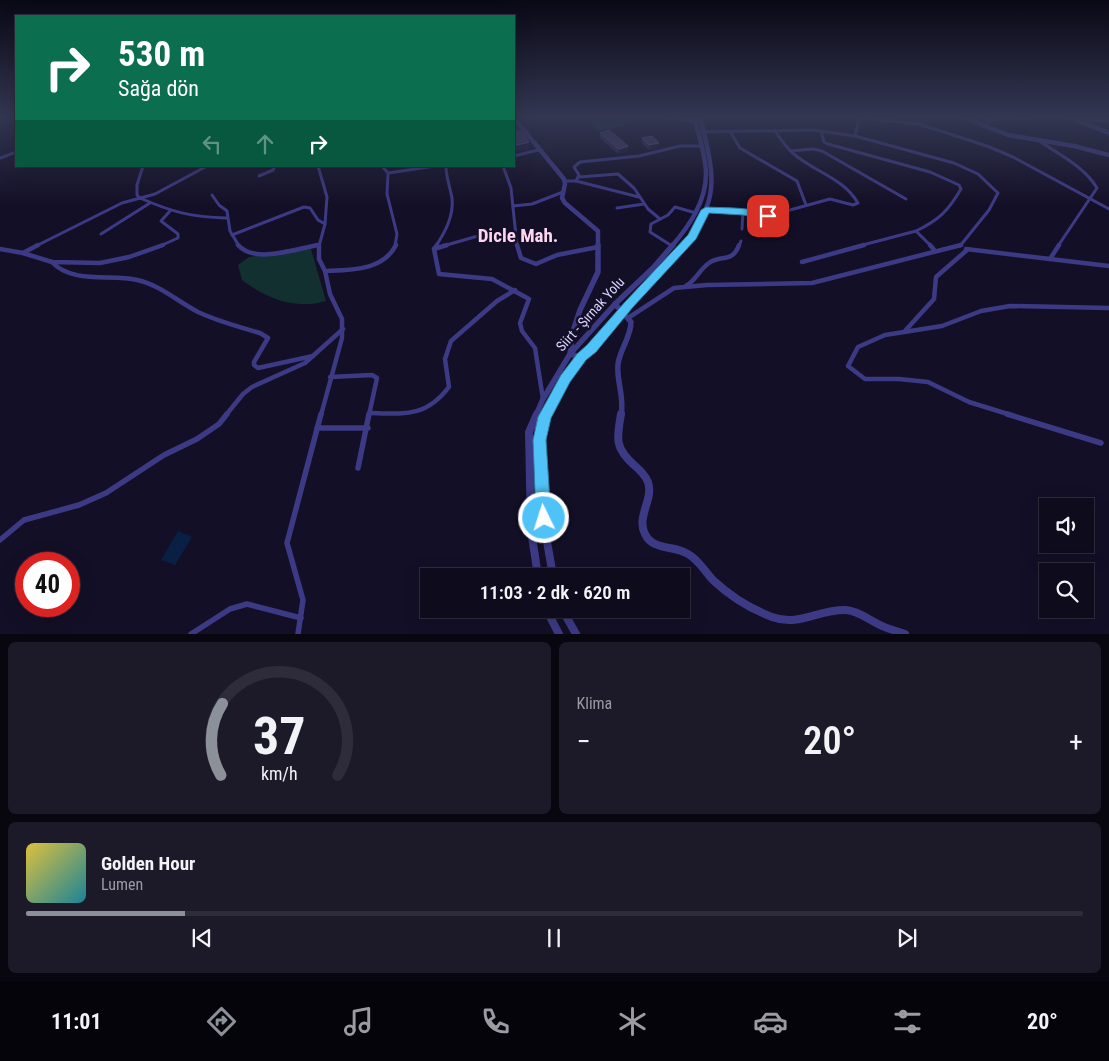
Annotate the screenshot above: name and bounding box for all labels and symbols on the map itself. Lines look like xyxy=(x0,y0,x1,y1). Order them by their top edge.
pin xyxy=(747,195,789,237)
district label: Dicle Mah. xyxy=(478,224,558,247)
street label: Siirt - Şırnak Yolu xyxy=(553,274,627,354)
position arrow xyxy=(517,491,569,543)
speed limit sign: 40 xyxy=(15,552,80,617)

